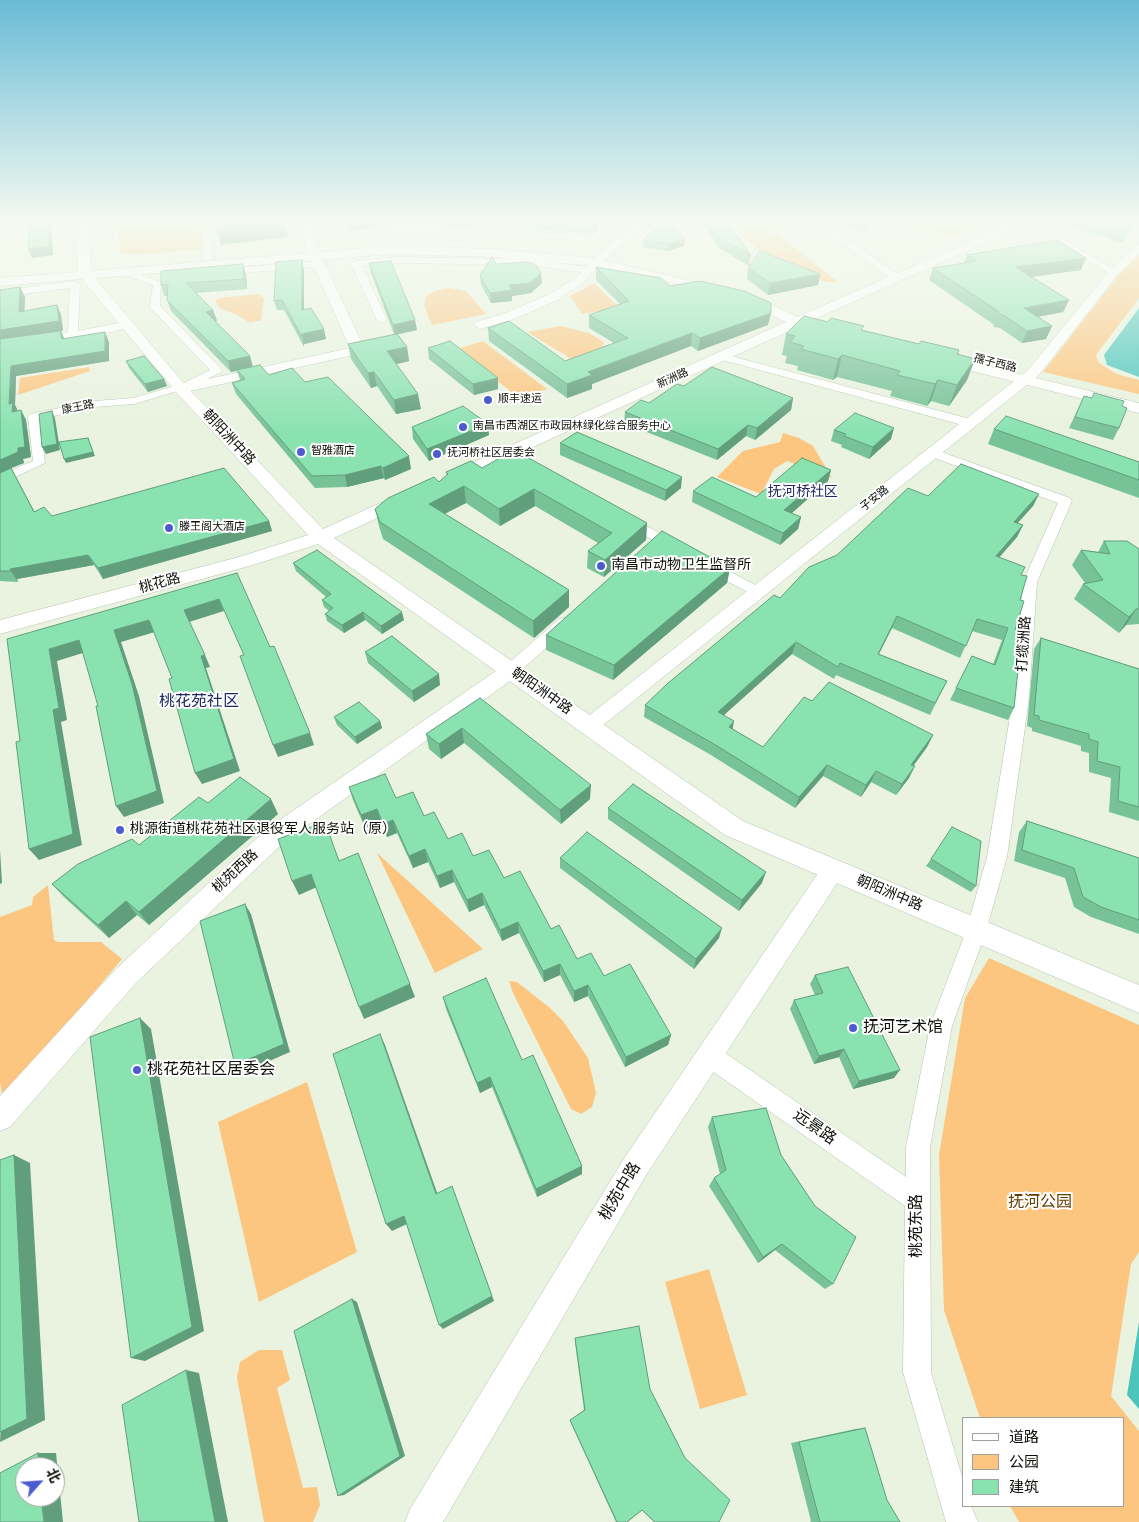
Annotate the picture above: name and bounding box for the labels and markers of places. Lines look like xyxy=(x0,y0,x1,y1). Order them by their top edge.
place label: 顺丰速运 xyxy=(498,393,542,407)
marker: 顺丰速运 xyxy=(482,394,494,406)
place label: 南昌市西湖区市政园林绿化综合服务中心 xyxy=(473,420,671,434)
marker: 南昌市西湖区市政园林绿化综合服务中心 xyxy=(457,421,469,433)
place label: 智雅酒店 xyxy=(311,445,355,459)
marker: 智雅酒店 xyxy=(295,446,307,458)
place label: 抚河桥社区居委会 xyxy=(447,447,535,461)
marker: 抚河桥社区居委会 xyxy=(431,448,443,460)
place label: 滕王阁大酒店 xyxy=(179,521,245,535)
marker: 滕王阁大酒店 xyxy=(163,522,175,534)
place label: 南昌市动物卫生监督所 xyxy=(611,558,751,574)
marker: 南昌市动物卫生监督所 xyxy=(595,560,607,572)
place label: 桃源街道桃花苑社区退役军人服务站（原） xyxy=(130,822,396,838)
marker: 桃源街道桃花苑社区退役军人服务站（原） xyxy=(114,824,126,836)
place label: 抚河艺术馆 xyxy=(863,1018,943,1038)
marker: 抚河艺术馆 xyxy=(847,1022,859,1034)
place label: 桃花苑社区居委会 xyxy=(147,1060,275,1080)
marker: 桃花苑社区居委会 xyxy=(131,1064,143,1076)

